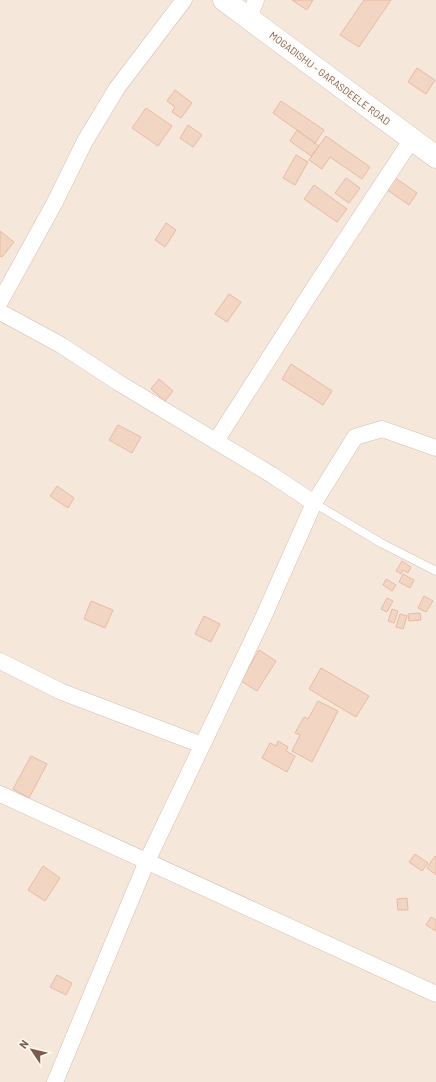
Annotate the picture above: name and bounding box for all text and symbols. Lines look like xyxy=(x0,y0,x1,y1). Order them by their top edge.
street label: MOGADISHU - GARASDEELE ROAD xyxy=(267,29,393,127)
north arrow xyxy=(12,1030,52,1070)
text: N xyxy=(16,1037,31,1051)

